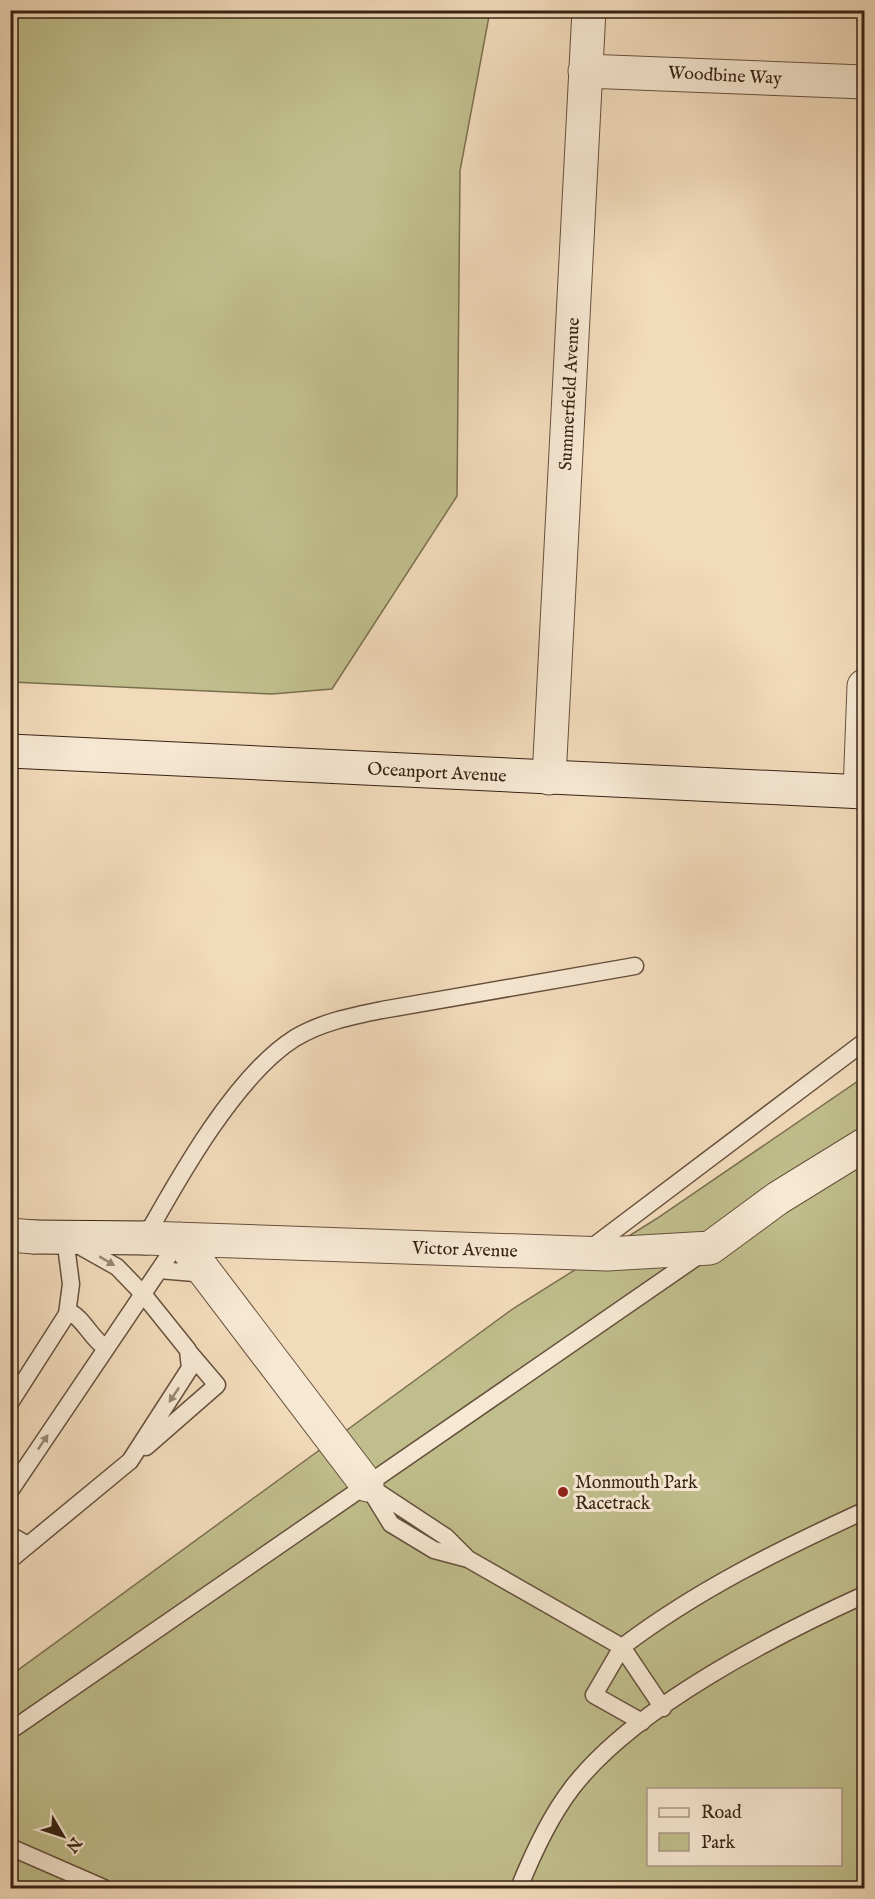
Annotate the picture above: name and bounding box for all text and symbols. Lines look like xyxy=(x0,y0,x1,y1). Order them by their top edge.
street label: Woodbine Way xyxy=(667,62,783,91)
street label: Summerfield Avenue xyxy=(555,317,586,471)
street label: Oceanport Avenue xyxy=(367,758,507,789)
street label: Victor Avenue xyxy=(411,1237,518,1264)
one-way arrow xyxy=(99,1256,116,1266)
one-way arrow xyxy=(168,1386,180,1402)
one-way arrow xyxy=(37,1434,48,1450)
place label: Monmouth Park Racetrack xyxy=(575,1472,698,1516)
marker: Monmouth Park Racetrack xyxy=(556,1485,570,1499)
legend xyxy=(647,1788,842,1866)
text: Road xyxy=(701,1802,742,1825)
north arrow xyxy=(33,1806,93,1866)
text: N xyxy=(61,1832,86,1856)
text: Park xyxy=(701,1832,736,1855)

